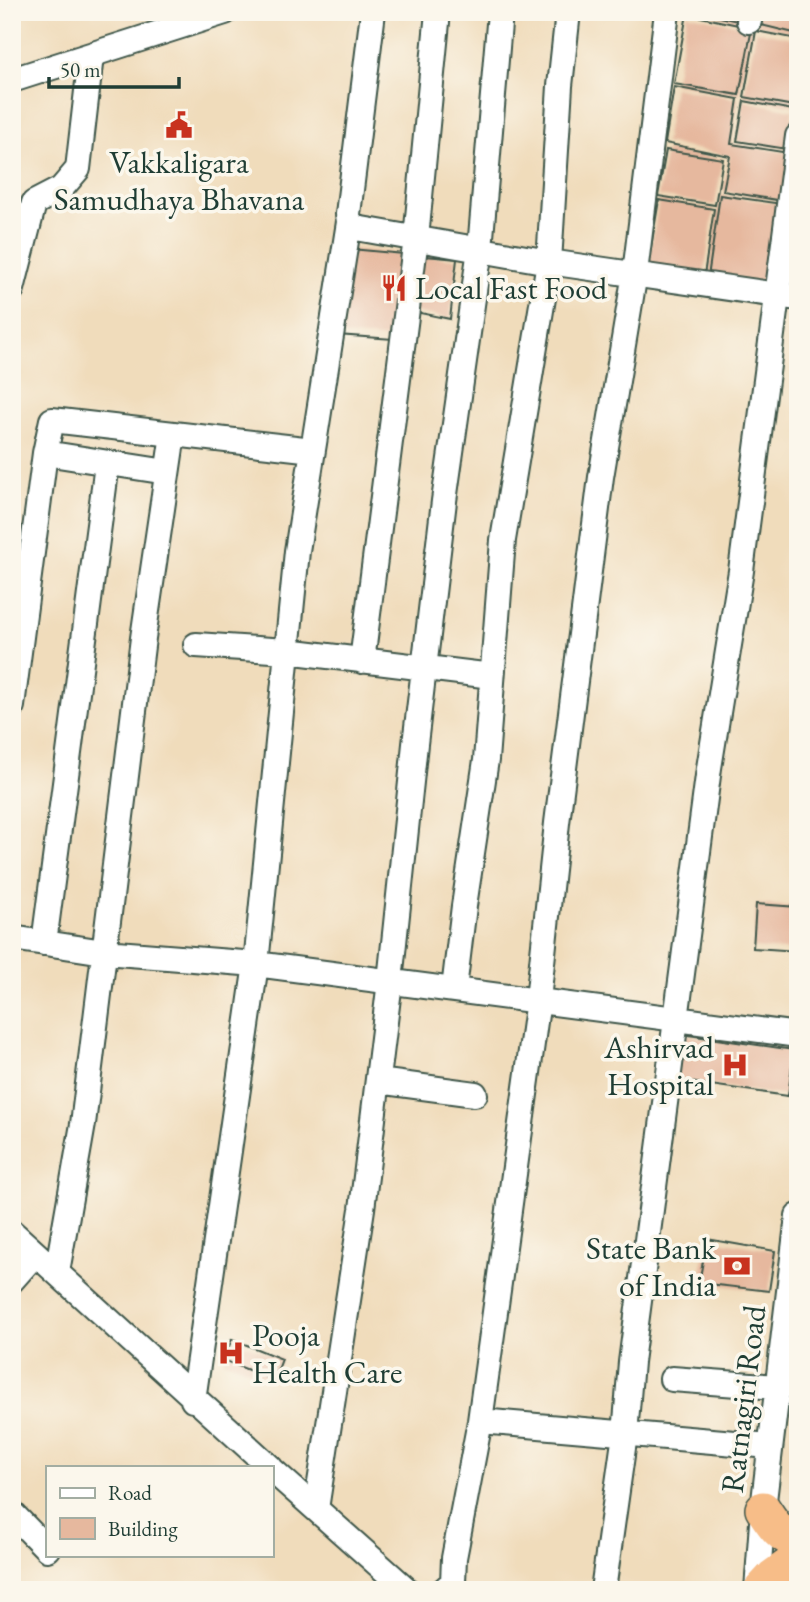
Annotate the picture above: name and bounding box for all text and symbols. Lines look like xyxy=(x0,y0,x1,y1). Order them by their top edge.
scale bar xyxy=(49,46,178,90)
text: 50 m xyxy=(60,56,101,83)
public building icon: Vakkaligara Samudhaya Bhavana xyxy=(164,110,194,140)
place label: Vakkaligara Samudhaya Bhavana xyxy=(54,141,305,220)
place label: Local Fast Food xyxy=(415,267,608,309)
restaurant icon: Local Fast Food xyxy=(379,273,409,303)
place label: Ashirvad Hospital xyxy=(603,1026,715,1105)
hospital icon: Ashirvad Hospital xyxy=(720,1050,750,1080)
place label: State Bank of India xyxy=(586,1227,717,1306)
bank icon: State Bank of India xyxy=(722,1251,752,1281)
street label: Ratnagiri Road xyxy=(711,1302,775,1495)
place label: Pooja Health Care xyxy=(252,1314,402,1393)
hospital icon: Pooja Health Care xyxy=(216,1338,246,1368)
legend xyxy=(46,1466,273,1556)
text: Road xyxy=(108,1479,152,1506)
text: Building xyxy=(108,1515,178,1542)

